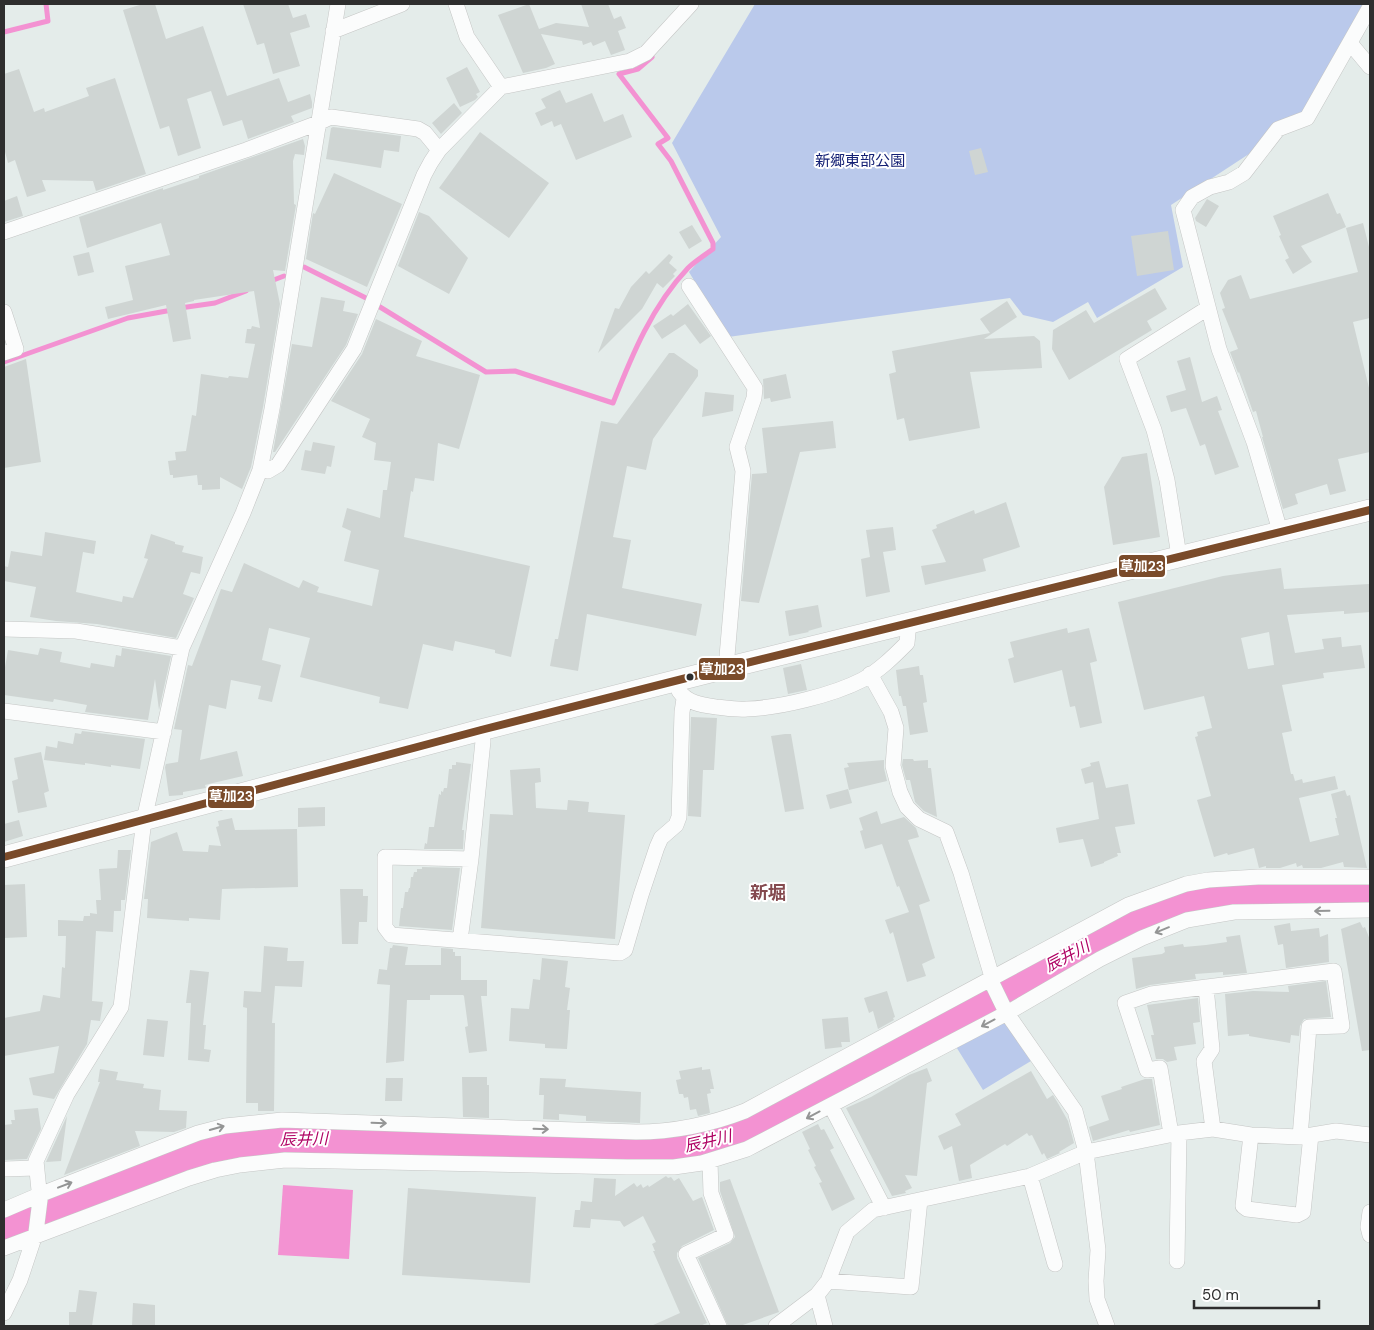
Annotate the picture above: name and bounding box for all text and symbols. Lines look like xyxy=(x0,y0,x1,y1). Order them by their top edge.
park label: 新郷東部公園 xyxy=(815,151,905,171)
line badge: 草加23 xyxy=(1118,554,1166,578)
text: 草加23 xyxy=(1120,557,1164,575)
line badge: 草加23 xyxy=(698,657,746,681)
text: 草加23 xyxy=(700,660,744,678)
unlabelled marker xyxy=(685,672,695,682)
line badge: 草加23 xyxy=(207,785,255,809)
text: 草加23 xyxy=(209,787,253,805)
district label: 新堀 xyxy=(750,881,786,905)
one-way arrow xyxy=(1314,906,1330,916)
one-way arrow xyxy=(1155,926,1170,935)
water label: 辰井川 xyxy=(1041,935,1095,977)
one-way arrow xyxy=(980,1018,995,1028)
one-way arrow xyxy=(806,1111,821,1120)
one-way arrow xyxy=(371,1119,387,1128)
one-way arrow xyxy=(209,1122,225,1132)
one-way arrow xyxy=(532,1124,549,1134)
water label: 辰井川 xyxy=(682,1125,736,1157)
water label: 辰井川 xyxy=(280,1128,330,1150)
one-way arrow xyxy=(57,1180,72,1189)
scale bar xyxy=(1194,1278,1319,1310)
text: 50 m xyxy=(1202,1285,1239,1305)

